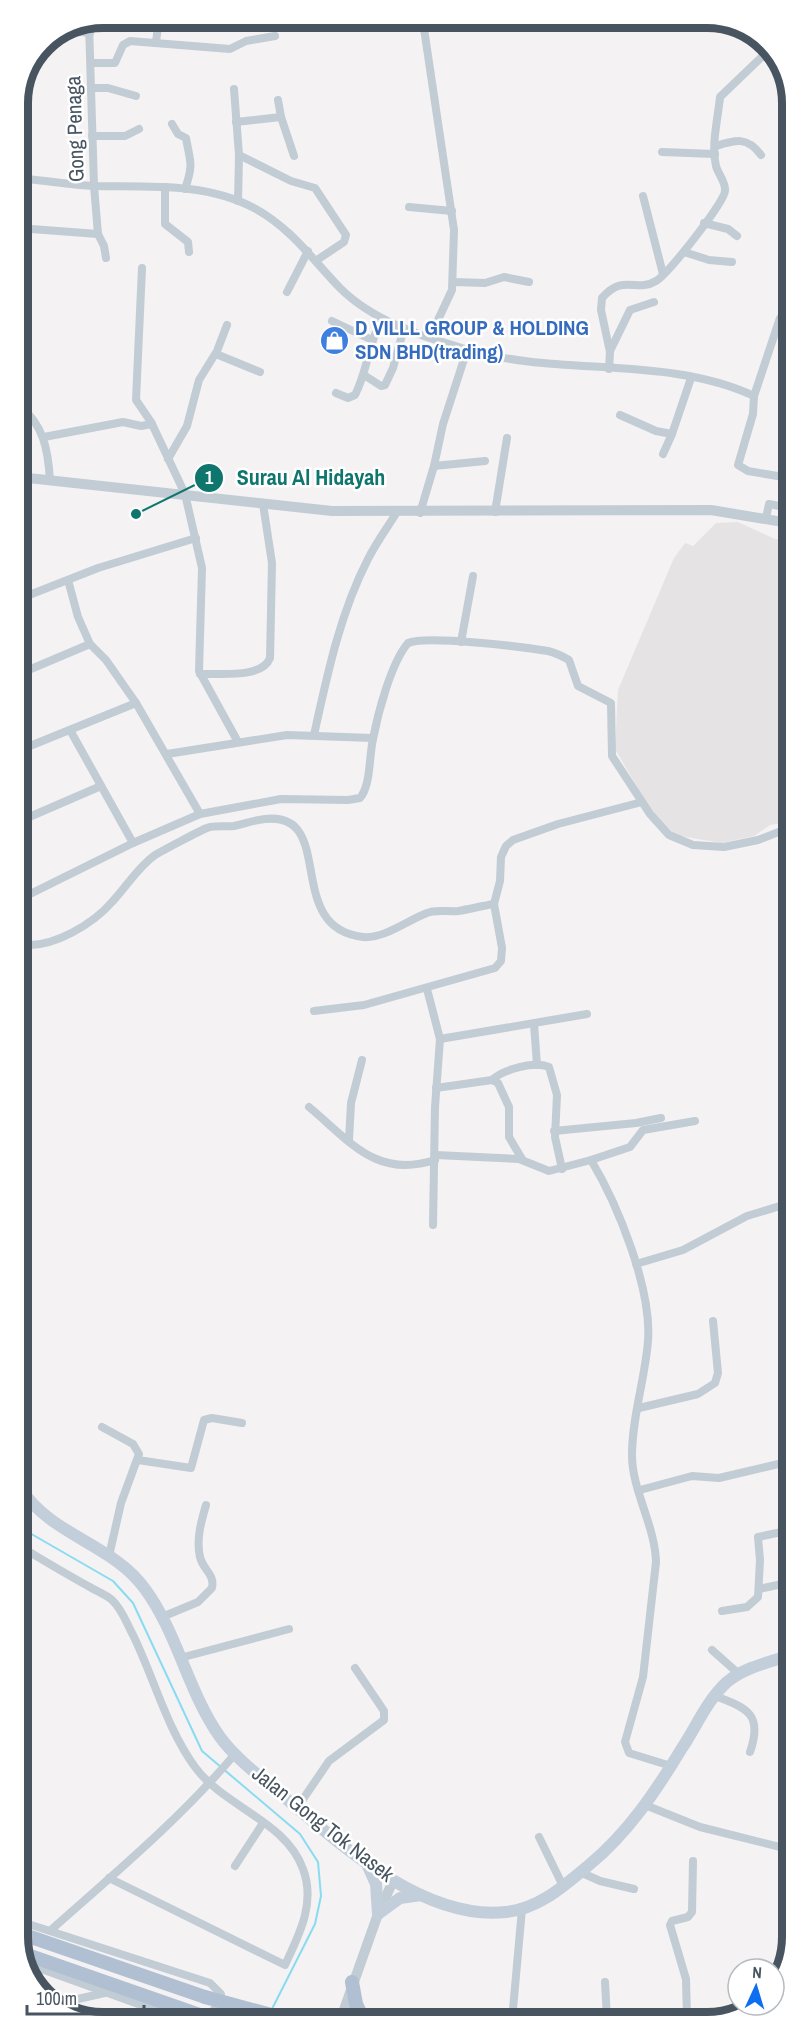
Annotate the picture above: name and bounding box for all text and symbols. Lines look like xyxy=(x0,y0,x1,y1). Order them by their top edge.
street label: Gong Penaga xyxy=(58,75,91,183)
place label: D VILLL GROUP & HOLDING SDN BHD(trading) xyxy=(355,313,589,366)
shop icon: D VILLL GROUP & HOLDING SDN BHD(trading) xyxy=(318,324,350,356)
callout: Surau Al Hidayah xyxy=(194,458,397,498)
text: Surau Al Hidayah xyxy=(237,462,385,492)
text: 1 xyxy=(205,465,214,490)
street label: Jalan Gong Tok Nasek xyxy=(246,1759,401,1889)
north arrow xyxy=(726,1957,786,2017)
text: N xyxy=(752,1961,763,1983)
scale bar xyxy=(27,1978,144,2016)
text: 100 m xyxy=(36,1986,77,2011)

